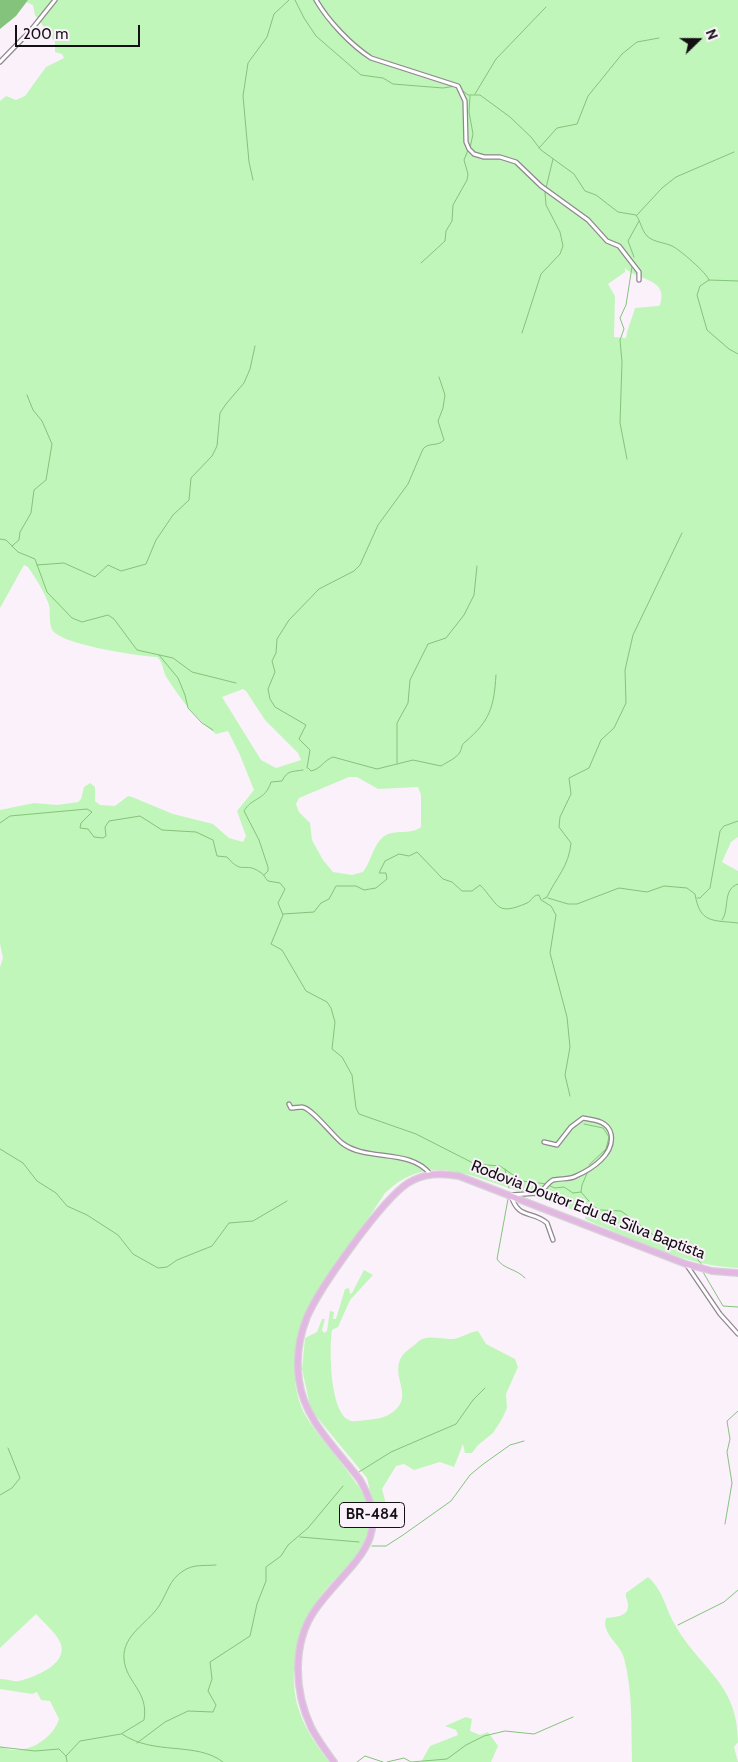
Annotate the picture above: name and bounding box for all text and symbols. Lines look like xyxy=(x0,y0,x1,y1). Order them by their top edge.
scale bar xyxy=(18,15,142,47)
north arrow xyxy=(673,15,723,65)
text: 200 m xyxy=(23,25,68,43)
text: N xyxy=(702,26,722,42)
street label: Rodovia Doutor Edu da Silva Baptista xyxy=(468,1156,708,1264)
road number: BR-484 xyxy=(340,1502,404,1528)

